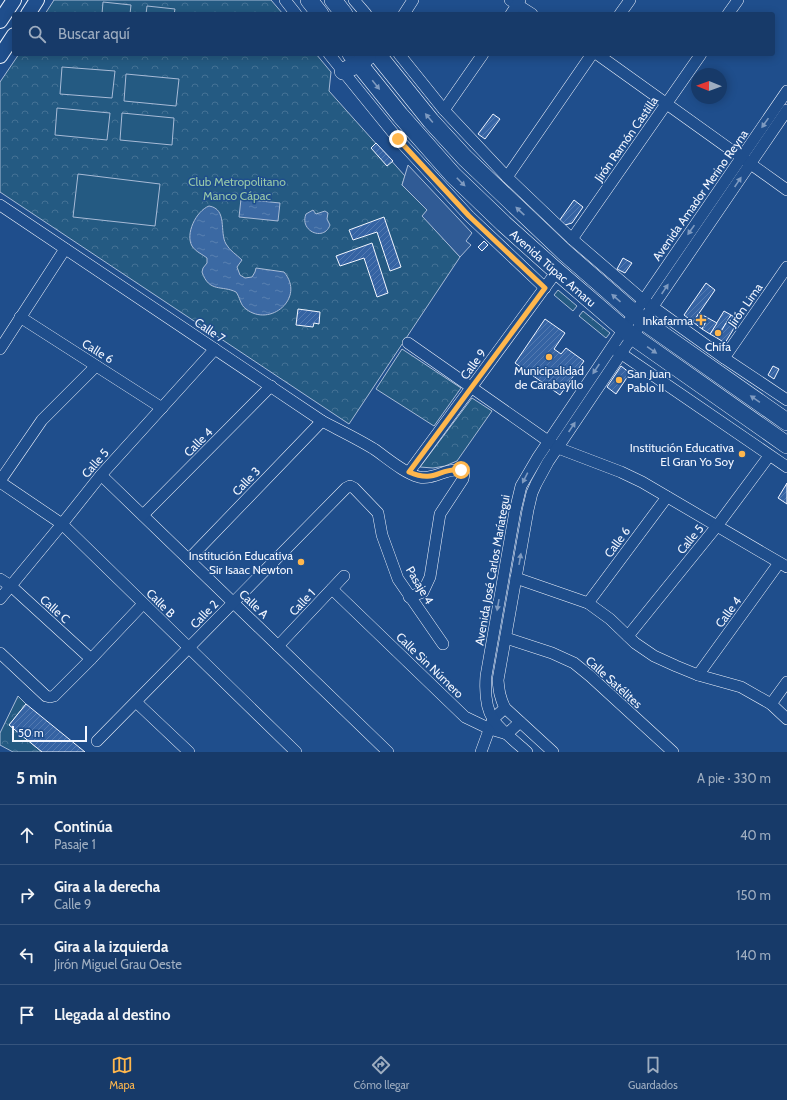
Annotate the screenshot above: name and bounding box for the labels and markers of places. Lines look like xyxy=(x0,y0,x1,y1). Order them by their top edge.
place label: Inkafarma xyxy=(643,313,693,328)
marker: Inkafarma xyxy=(696,315,706,325)
marker: Chifa xyxy=(713,328,723,338)
place label: Chifa xyxy=(705,339,731,354)
marker: Municipalidad de Carabayllo xyxy=(544,352,554,362)
place label: Municipalidad de Carabayllo xyxy=(514,363,584,392)
place label: San Juan Pablo II xyxy=(627,366,671,395)
marker: San Juan Pablo II xyxy=(614,375,624,385)
place label: Institución Educativa El Gran Yo Soy xyxy=(630,440,734,469)
marker: Institución Educativa El Gran Yo Soy xyxy=(737,449,747,459)
place label: Institución Educativa Sir Isaac Newton xyxy=(189,548,293,577)
marker: Institución Educativa Sir Isaac Newton xyxy=(296,557,306,567)

